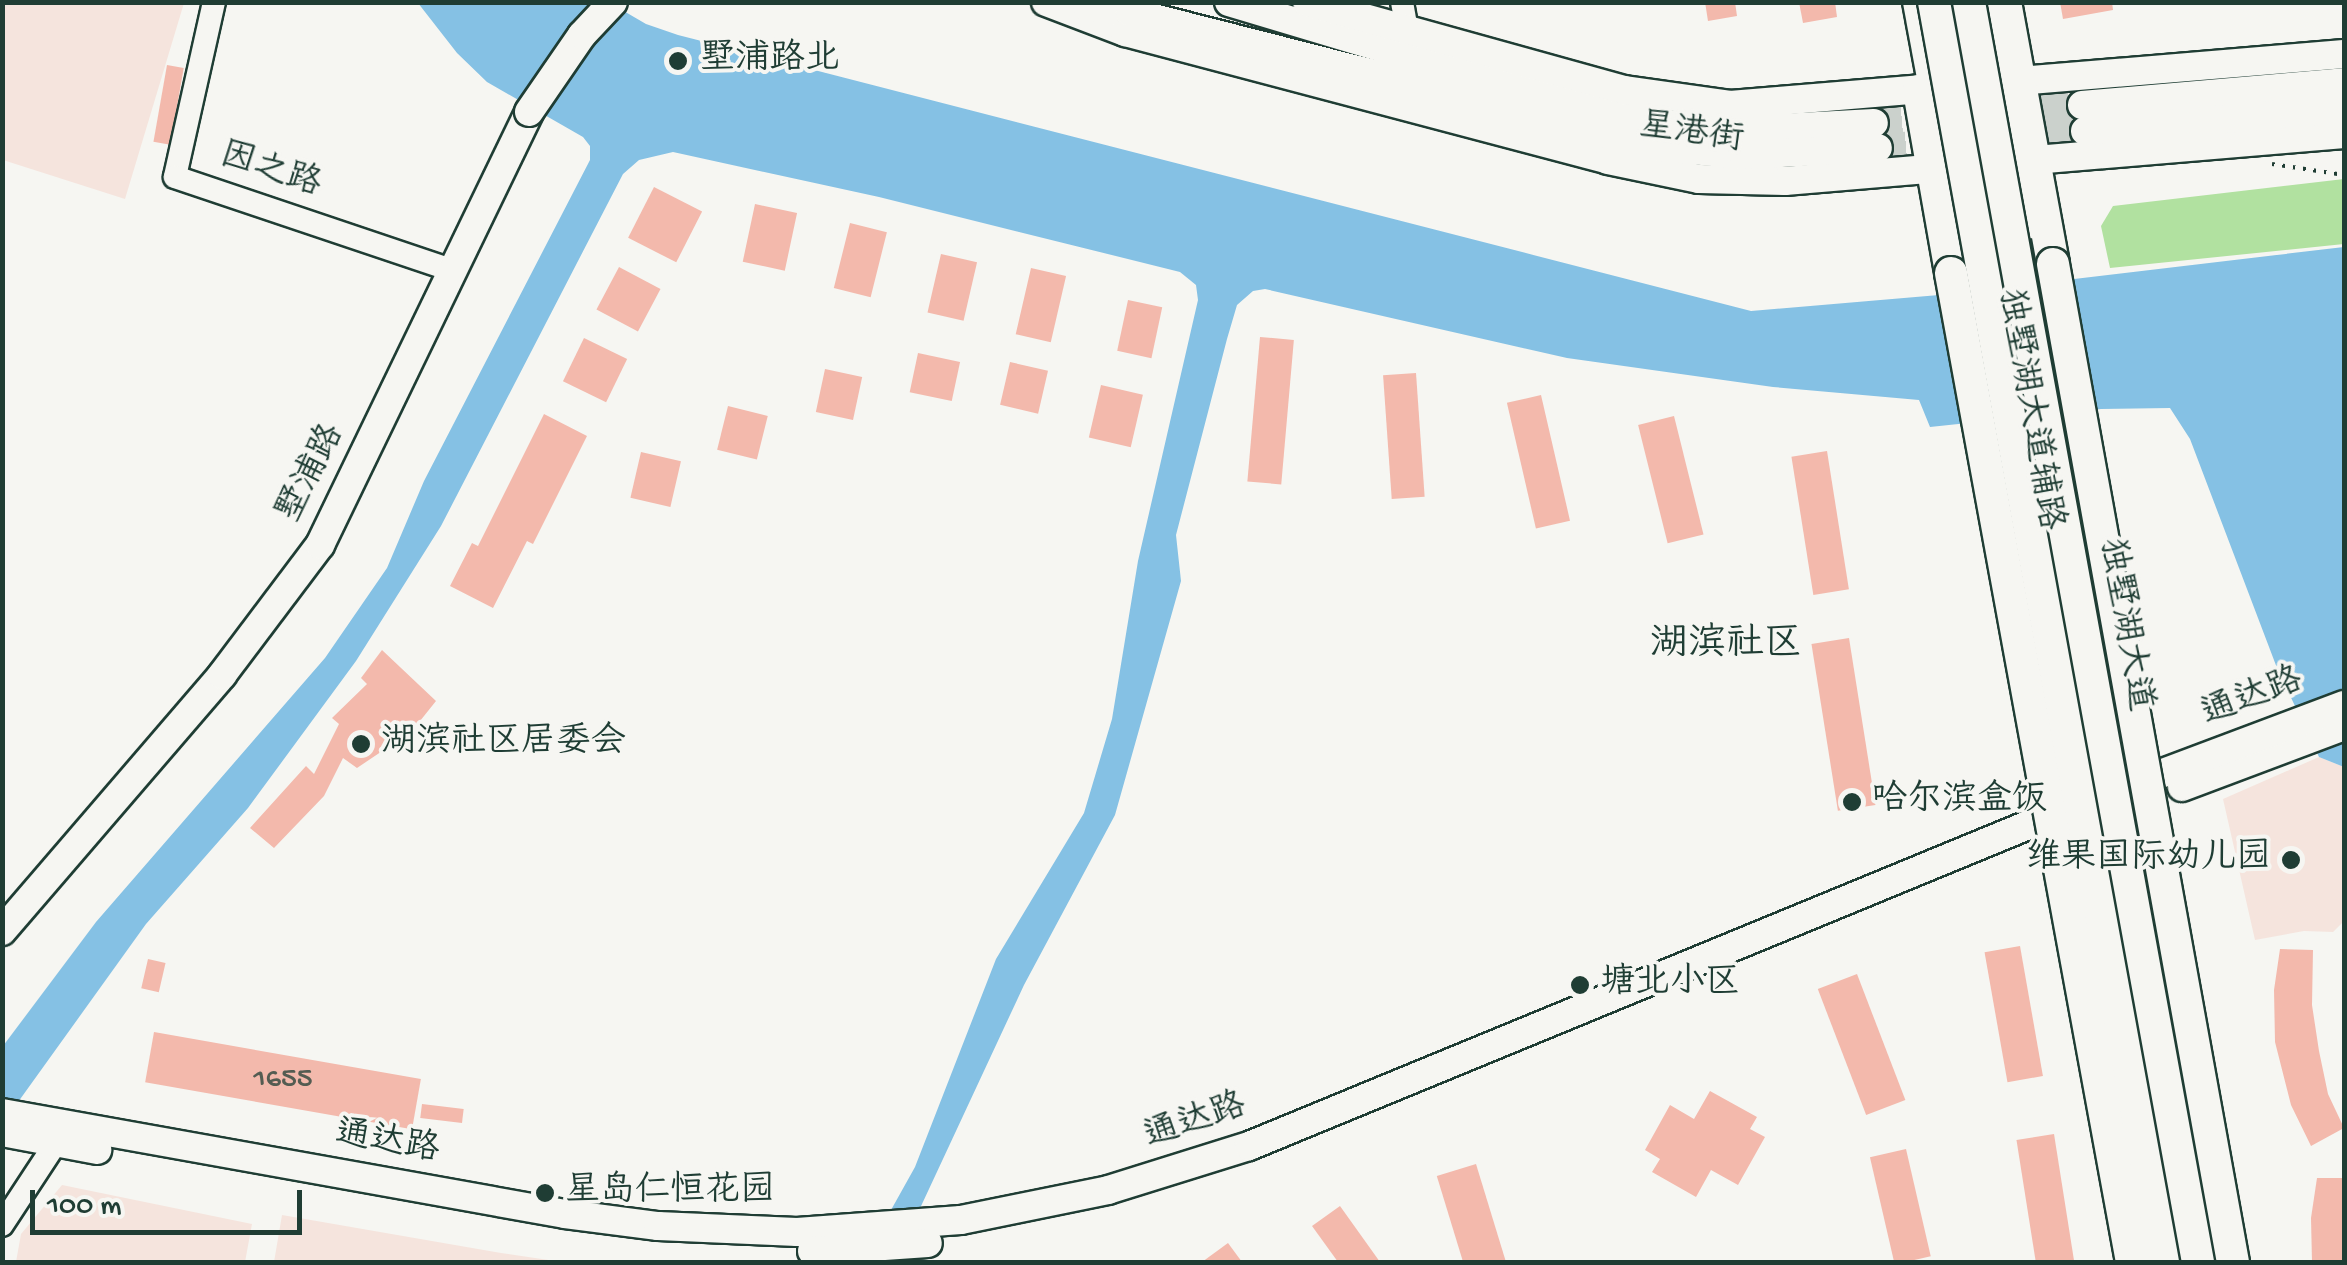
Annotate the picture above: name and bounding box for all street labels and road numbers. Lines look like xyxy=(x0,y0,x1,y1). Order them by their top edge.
street label: 星港街 xyxy=(1636,107,1746,163)
street label: 因之路 xyxy=(214,136,326,208)
street label: 独墅湖大道辅路 xyxy=(1986,286,2070,534)
street label: 墅浦路 xyxy=(270,418,356,530)
street label: 独墅湖大道 xyxy=(2087,535,2159,715)
street label: 通达路 xyxy=(2196,661,2310,737)
street label: 通达路 xyxy=(1140,1086,1252,1160)
street label: 通达路 xyxy=(332,1114,442,1174)

